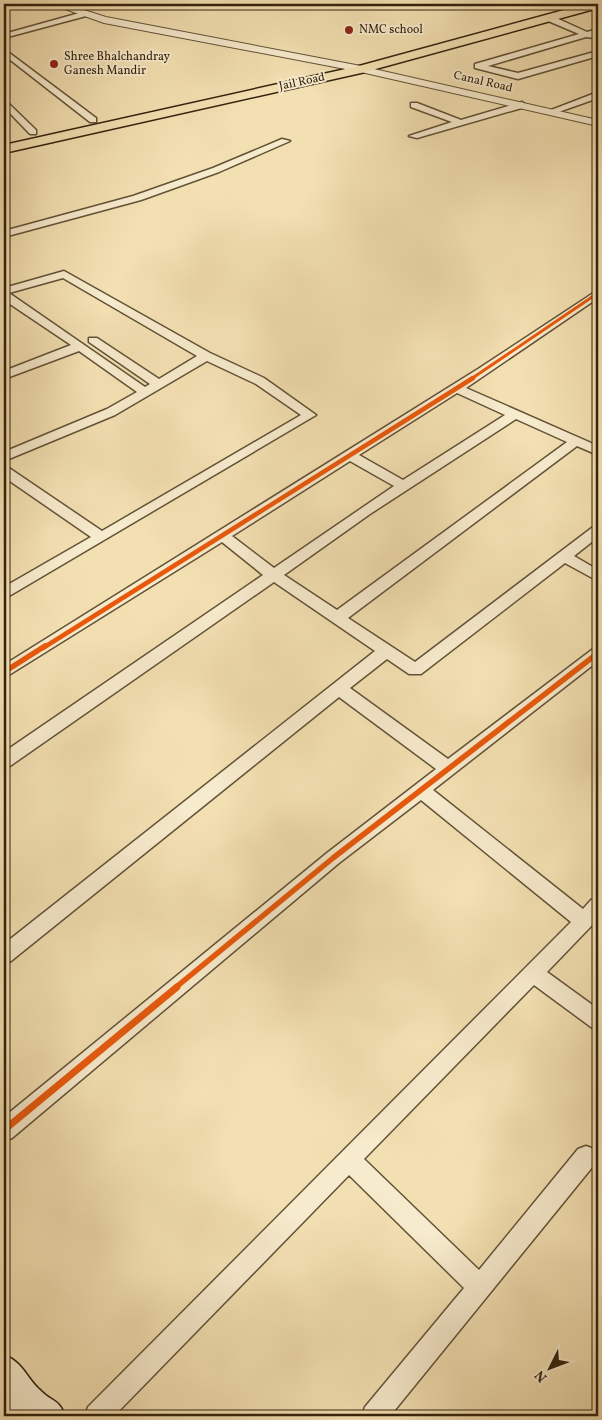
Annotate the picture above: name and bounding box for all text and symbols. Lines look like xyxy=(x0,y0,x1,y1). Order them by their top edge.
place label: NMC school xyxy=(359,22,423,38)
marker: NMC school xyxy=(343,24,355,36)
place label: Shree Bhalchandray Ganesh Mandir xyxy=(64,49,171,79)
marker: Shree Bhalchandray Ganesh Mandir xyxy=(48,58,60,70)
street label: Canal Road xyxy=(452,67,514,97)
street label: Jail Road xyxy=(278,69,327,95)
north arrow xyxy=(524,1342,574,1392)
text: N xyxy=(531,1366,552,1386)

